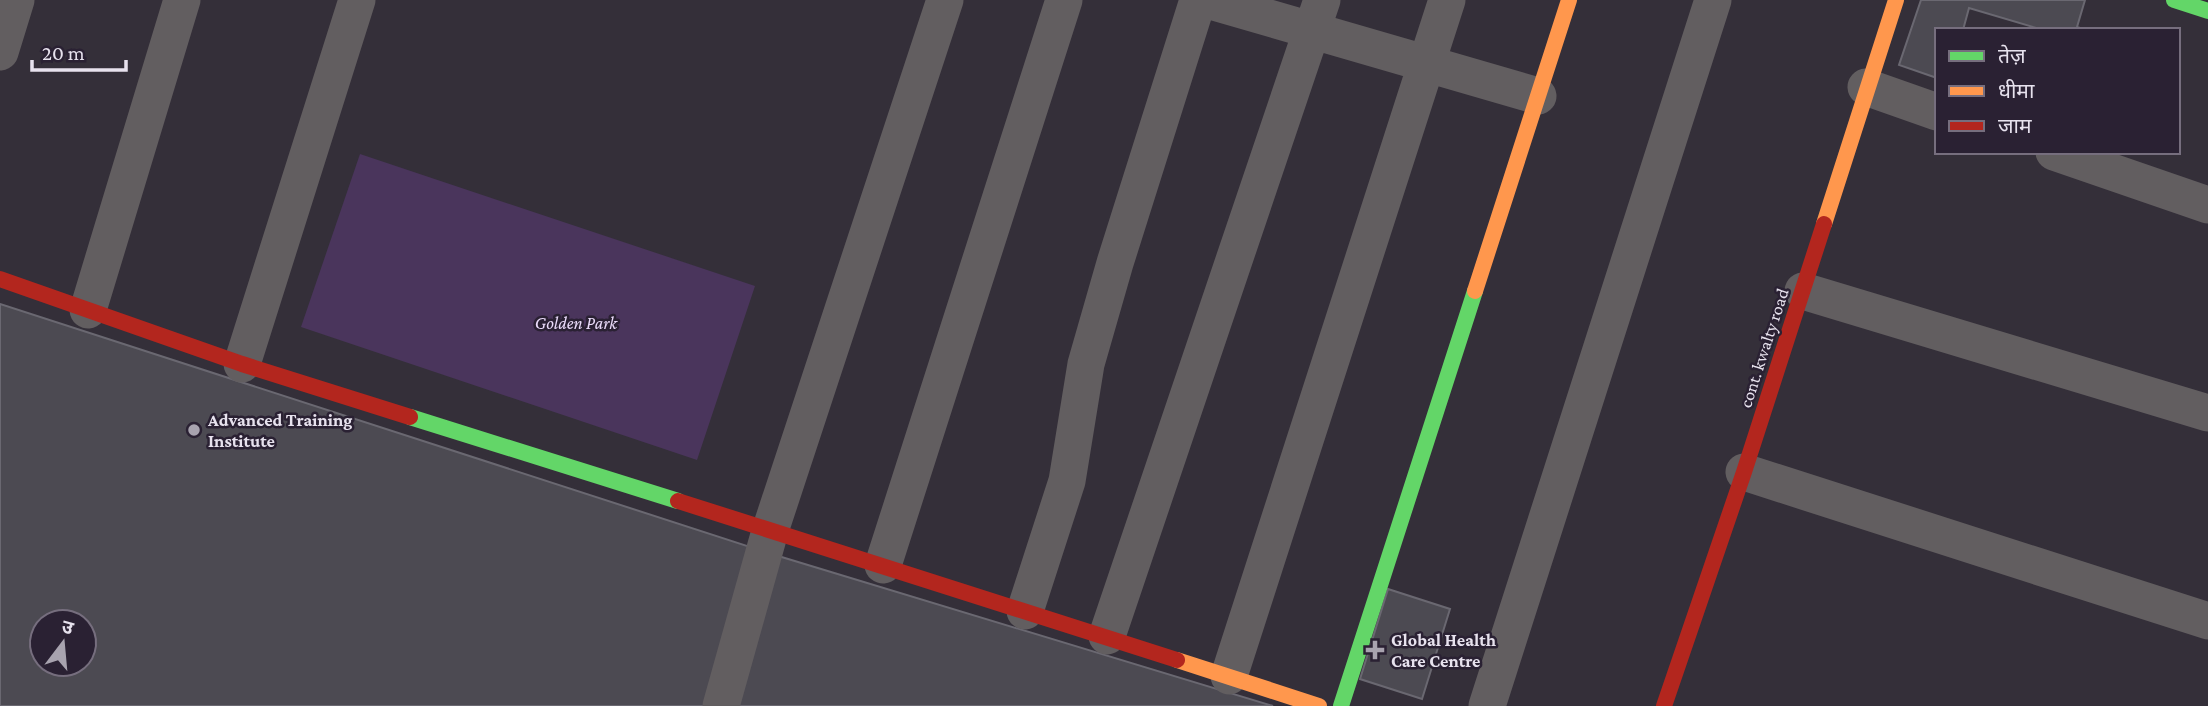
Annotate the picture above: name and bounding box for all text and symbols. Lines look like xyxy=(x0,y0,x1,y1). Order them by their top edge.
scale bar xyxy=(32,28,126,72)
legend xyxy=(1935,28,2180,154)
text: 20 m xyxy=(42,41,85,65)
text: तेज़ xyxy=(1998,44,2026,68)
text: धीमा xyxy=(1998,79,2035,103)
text: जाम xyxy=(1998,114,2032,138)
street label: cont. kwalty road xyxy=(1735,285,1793,410)
park label: Golden Park xyxy=(535,313,618,333)
place label: Advanced Training Institute xyxy=(207,410,352,451)
marker: Advanced Training Institute xyxy=(186,422,202,438)
north arrow xyxy=(28,608,98,678)
text: उ xyxy=(59,616,77,639)
place label: Global Health Care Centre xyxy=(1391,630,1497,671)
marker: Global Health Care Centre xyxy=(1365,640,1385,660)

